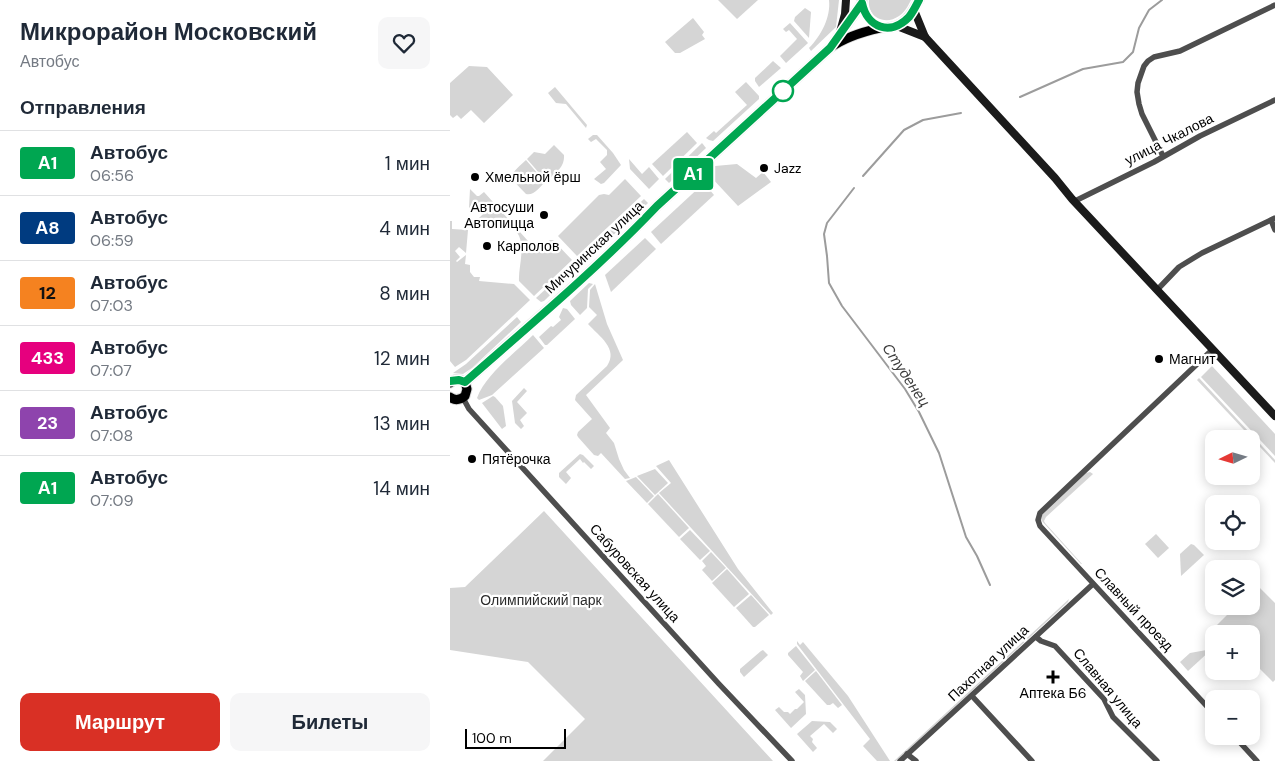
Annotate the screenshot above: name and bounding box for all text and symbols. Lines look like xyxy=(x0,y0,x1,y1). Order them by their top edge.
text: Микрорайон Московский xyxy=(20,16,317,47)
button: heart xyxy=(378,17,430,69)
text: Автобус xyxy=(20,51,80,72)
unlabelled marker xyxy=(772,80,794,102)
text: Отправления xyxy=(20,95,146,120)
street label: улица Чкалова xyxy=(1122,109,1216,169)
text: Автобус xyxy=(90,140,168,165)
text: А1 xyxy=(38,151,57,175)
text: 1 мин xyxy=(385,151,430,176)
line badge: А1 xyxy=(670,158,716,190)
place label: Jazz xyxy=(774,159,801,177)
text: А1 xyxy=(683,162,703,186)
marker: Jazz xyxy=(758,162,770,174)
text: 06:56 xyxy=(90,165,134,186)
place label: Хмельной ёрш xyxy=(485,168,581,186)
marker: Хмельной ёрш xyxy=(469,171,481,183)
street label: Мичуринская улица xyxy=(541,197,647,297)
place label: Автосуши Автопицца xyxy=(464,198,534,232)
text: Автобус xyxy=(90,205,168,230)
marker: Автосуши Автопицца xyxy=(538,209,550,221)
text: А8 xyxy=(35,216,60,240)
text: 4 мин xyxy=(379,216,430,241)
text: 06:59 xyxy=(90,230,134,251)
place label: Карполов xyxy=(497,237,559,255)
marker: Карполов xyxy=(481,240,493,252)
text: Автобус xyxy=(90,270,168,295)
text: 12 xyxy=(39,281,56,305)
text: 8 мин xyxy=(379,281,430,306)
text: 07:03 xyxy=(90,295,133,316)
text: Автобус xyxy=(90,335,168,360)
water label: Студенец xyxy=(877,339,935,411)
text: 433 xyxy=(31,346,64,370)
text: 12 мин xyxy=(374,346,430,371)
place label: Магнит xyxy=(1169,350,1216,368)
marker: Магнит xyxy=(1153,353,1165,365)
text: 07:07 xyxy=(90,360,132,381)
text: Автобус xyxy=(90,400,168,425)
text: 23 xyxy=(37,411,58,435)
text: 13 мин xyxy=(374,411,430,436)
text: 07:08 xyxy=(90,425,133,446)
north arrow xyxy=(1205,430,1260,485)
map controls xyxy=(1205,430,1260,745)
place label: Пятёрочка xyxy=(482,450,551,468)
marker: Пятёрочка xyxy=(466,453,478,465)
text: Автобус xyxy=(90,465,168,490)
text: А1 xyxy=(38,476,57,500)
text: 14 мин xyxy=(373,476,430,501)
text: 07:09 xyxy=(90,490,134,511)
button: locate xyxy=(1205,495,1260,550)
street label: Сабуровская улица xyxy=(586,520,684,626)
button: layers xyxy=(1205,560,1260,615)
street label: Славный проезд xyxy=(1091,563,1177,655)
park label: Олимпийский парк xyxy=(480,591,603,609)
street label: Пахотная улица xyxy=(944,621,1032,705)
button: + xyxy=(1205,625,1260,680)
street label: Славная улица xyxy=(1069,644,1147,732)
marker: Аптека Б6 xyxy=(1047,671,1059,683)
place label: Аптека Б6 xyxy=(1020,684,1086,702)
button: − xyxy=(1205,690,1260,745)
button: Маршрут xyxy=(20,693,220,751)
button: Билеты xyxy=(230,693,430,751)
scale bar xyxy=(465,726,566,749)
text: 100 m xyxy=(472,729,512,747)

